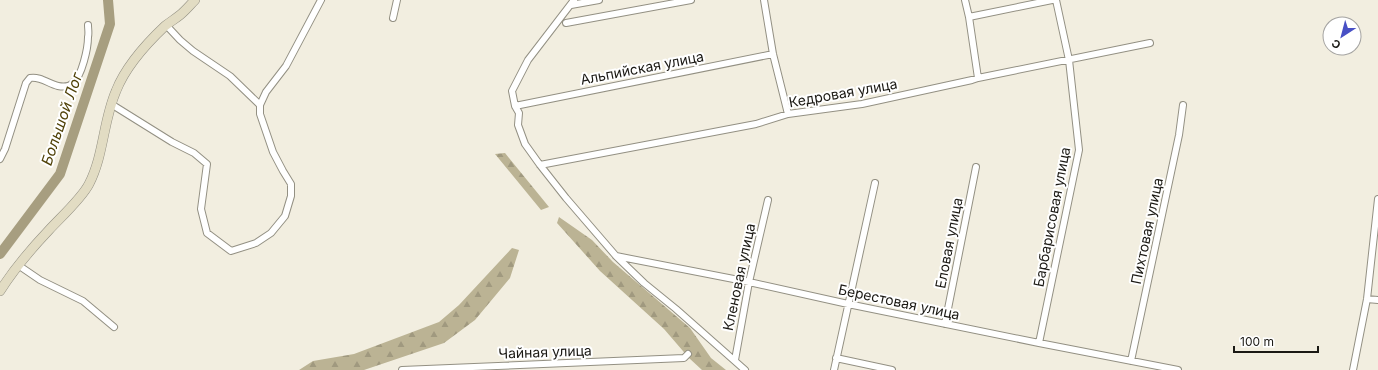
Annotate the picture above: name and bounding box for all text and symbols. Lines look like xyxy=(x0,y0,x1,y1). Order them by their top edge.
north arrow xyxy=(1322,16,1362,56)
text: С xyxy=(1329,36,1344,52)
street label: Альпийская улица xyxy=(579,47,705,88)
water label: Большой Лог xyxy=(37,69,86,168)
street label: Кедровая улица xyxy=(787,75,899,110)
street label: Барбарисовая улица xyxy=(1030,146,1073,288)
street label: Пихтовая улица xyxy=(1127,176,1166,286)
street label: Еловая улица xyxy=(931,196,966,290)
street label: Кленовая улица xyxy=(719,222,758,332)
street label: Берестовая улица xyxy=(837,280,961,323)
scale bar xyxy=(1234,328,1318,354)
text: 100 m xyxy=(1240,334,1274,349)
street label: Чайная улица xyxy=(498,341,592,362)

